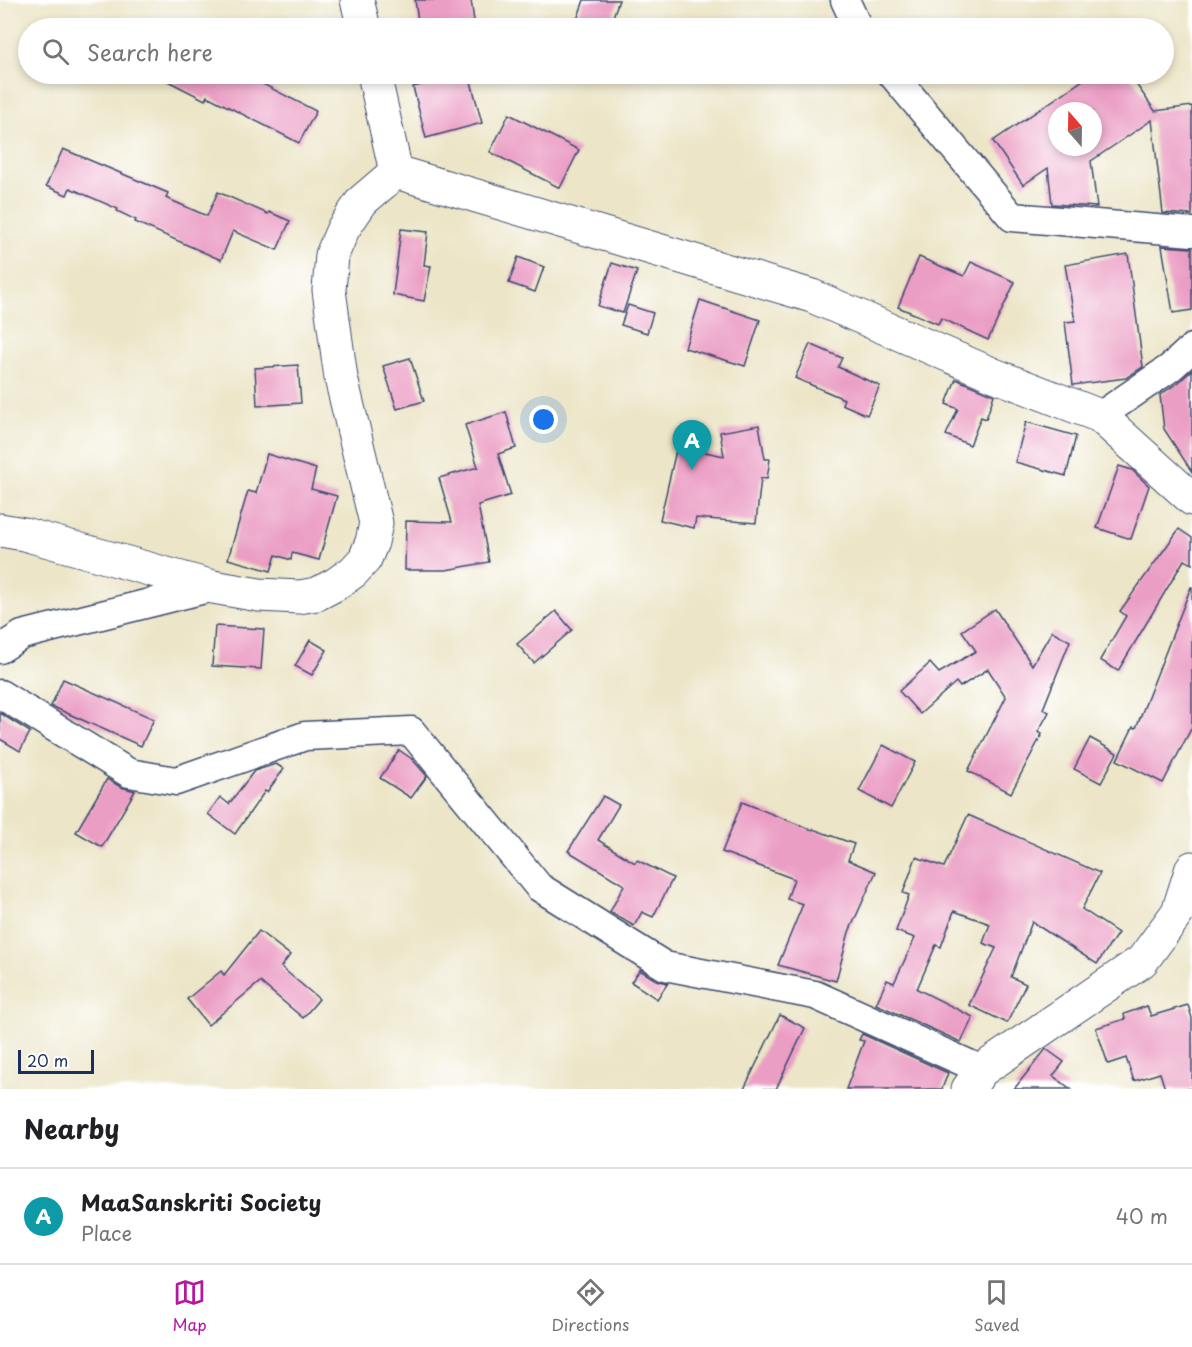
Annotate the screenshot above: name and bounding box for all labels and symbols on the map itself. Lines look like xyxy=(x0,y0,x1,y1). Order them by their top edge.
north arrow xyxy=(1048,102,1102,156)
your location xyxy=(529,405,558,434)
pin: A xyxy=(672,420,712,470)
scale bar xyxy=(18,1047,94,1074)

